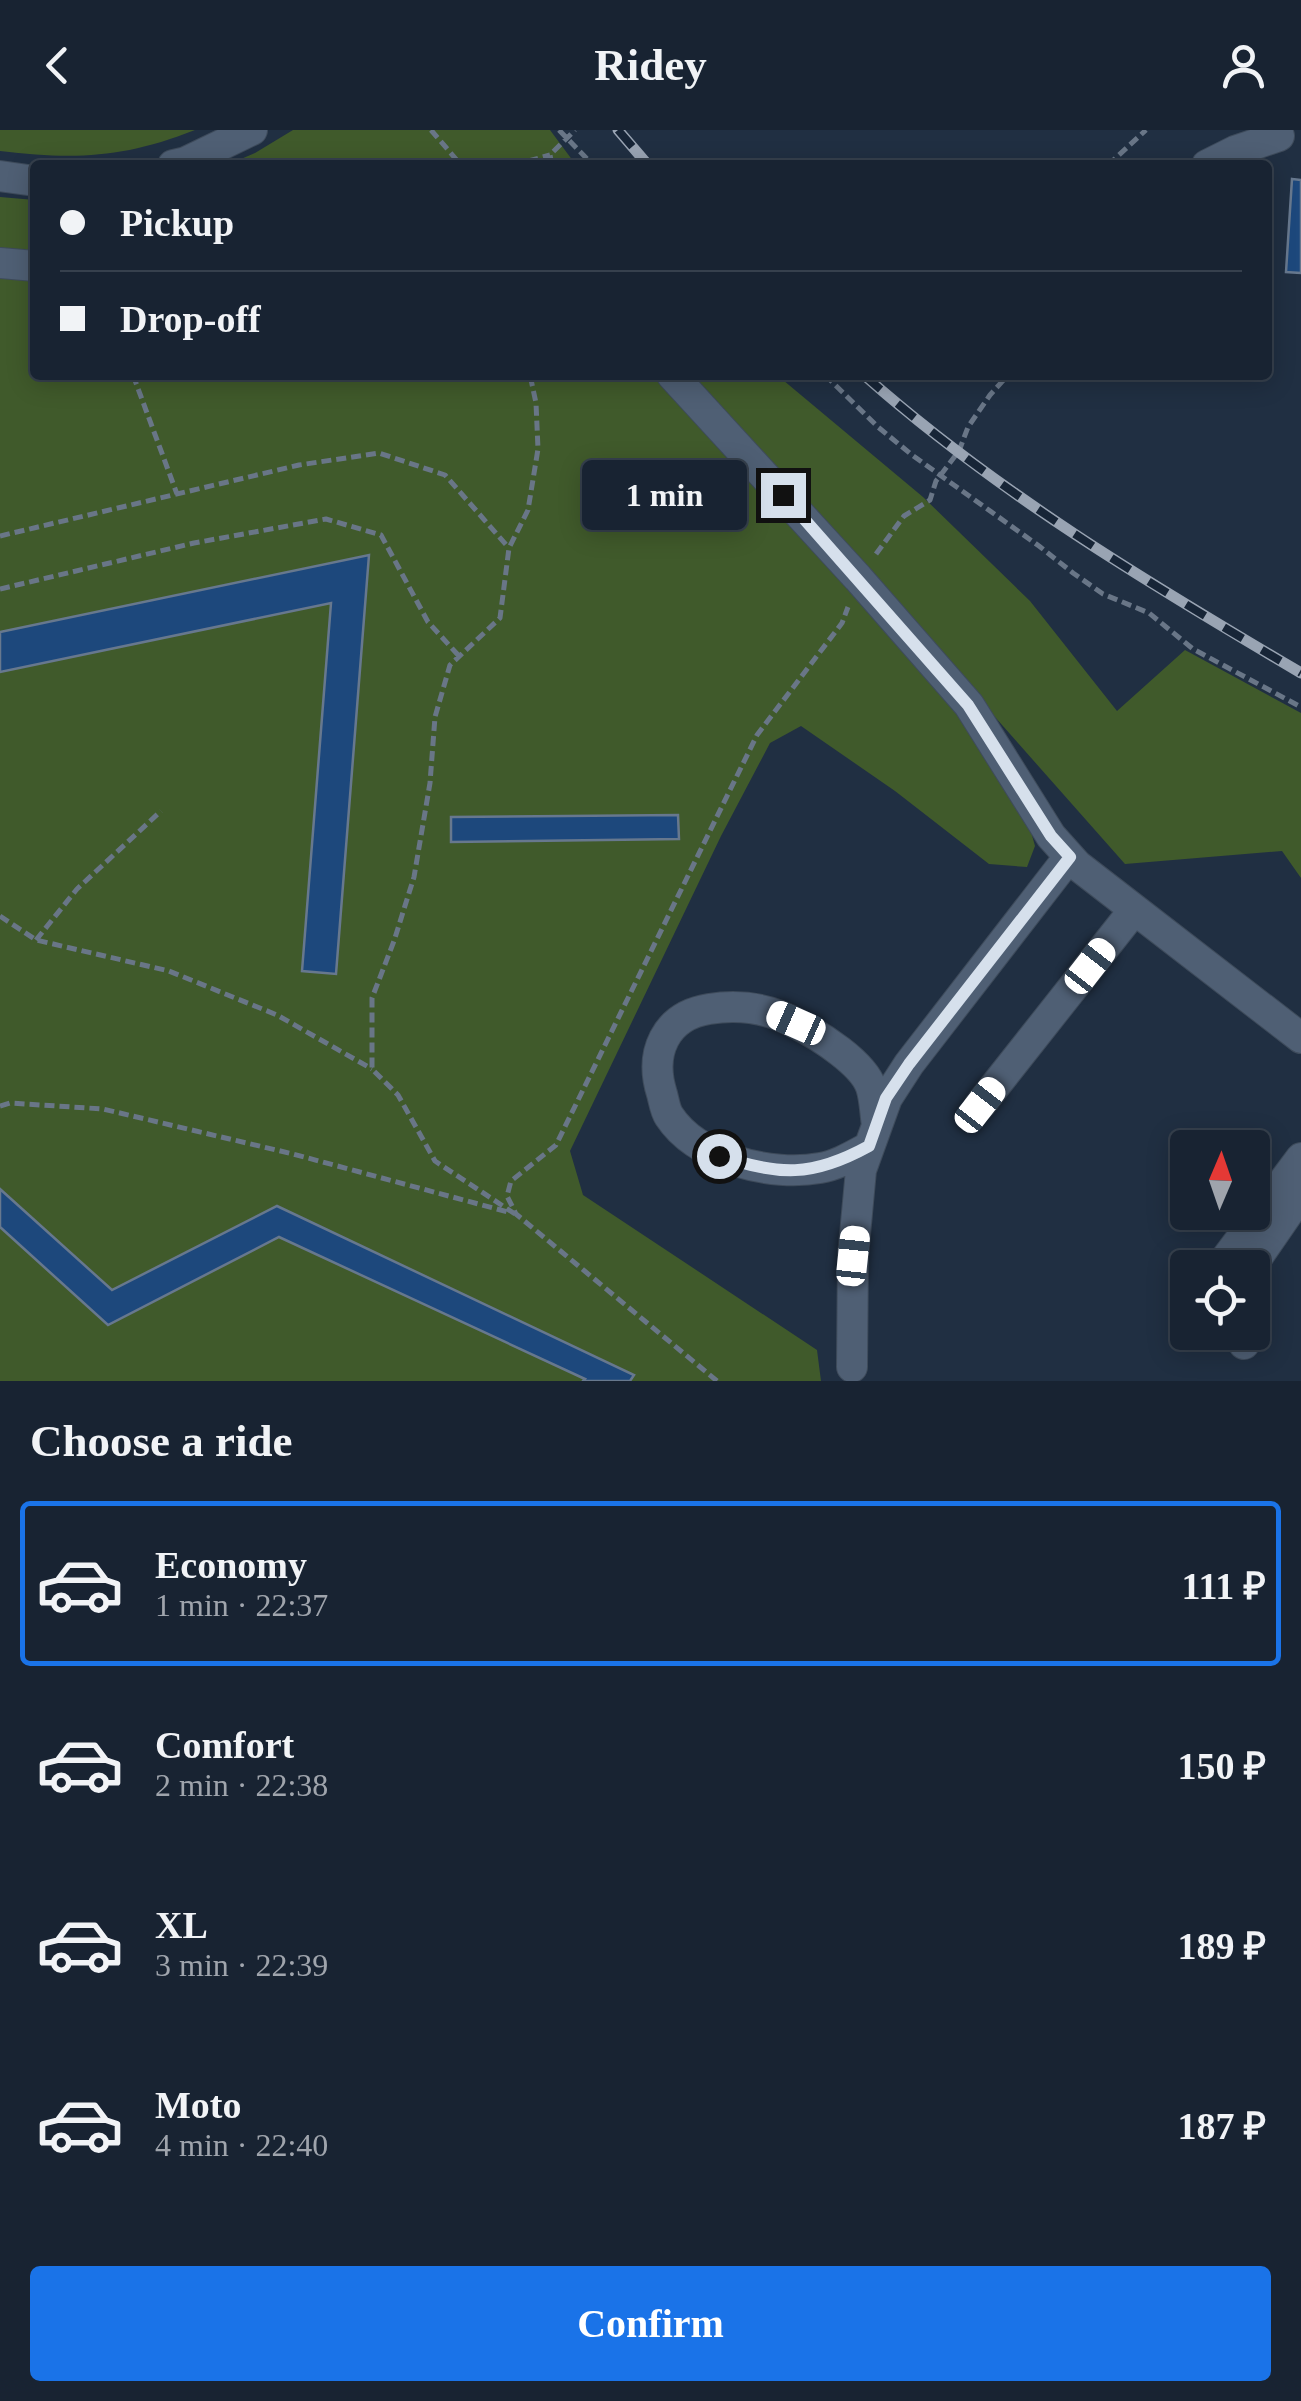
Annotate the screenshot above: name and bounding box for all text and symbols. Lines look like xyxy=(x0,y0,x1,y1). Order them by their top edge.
icon: back xyxy=(30,38,85,93)
icon: person xyxy=(1216,38,1271,93)
text: Ridey xyxy=(594,40,707,90)
text: Pickup xyxy=(120,202,234,244)
text: Drop-off xyxy=(120,298,261,340)
callout: 1 min xyxy=(583,460,748,530)
route end xyxy=(761,473,806,518)
text: 1 min xyxy=(626,477,703,513)
car xyxy=(1060,933,1120,999)
car xyxy=(762,997,830,1049)
car xyxy=(950,1072,1010,1138)
north arrow xyxy=(1170,1130,1270,1230)
map controls xyxy=(1170,1130,1270,1350)
route start xyxy=(697,1134,742,1179)
car xyxy=(835,1225,871,1287)
button: locate xyxy=(1170,1250,1270,1350)
text: Choose a ride xyxy=(30,1416,293,1466)
icon: car xyxy=(35,1539,125,1629)
text: Economy xyxy=(155,1544,307,1586)
text: 111 ₽ xyxy=(1182,1565,1266,1607)
text: 1 min · 22:37 xyxy=(155,1587,328,1623)
icon: car xyxy=(35,1719,125,1809)
text: Comfort xyxy=(155,1724,294,1766)
text: 150 ₽ xyxy=(1177,1745,1266,1787)
text: 2 min · 22:38 xyxy=(155,1767,328,1803)
icon: car xyxy=(35,1899,125,1989)
text: XL xyxy=(155,1904,208,1946)
text: 189 ₽ xyxy=(1177,1925,1266,1967)
text: 3 min · 22:39 xyxy=(155,1947,328,1983)
icon: car xyxy=(35,2079,125,2169)
text: Moto xyxy=(155,2084,242,2126)
text: 187 ₽ xyxy=(1177,2105,1266,2147)
text: 4 min · 22:40 xyxy=(155,2127,328,2163)
button: Confirm xyxy=(30,2266,1271,2381)

